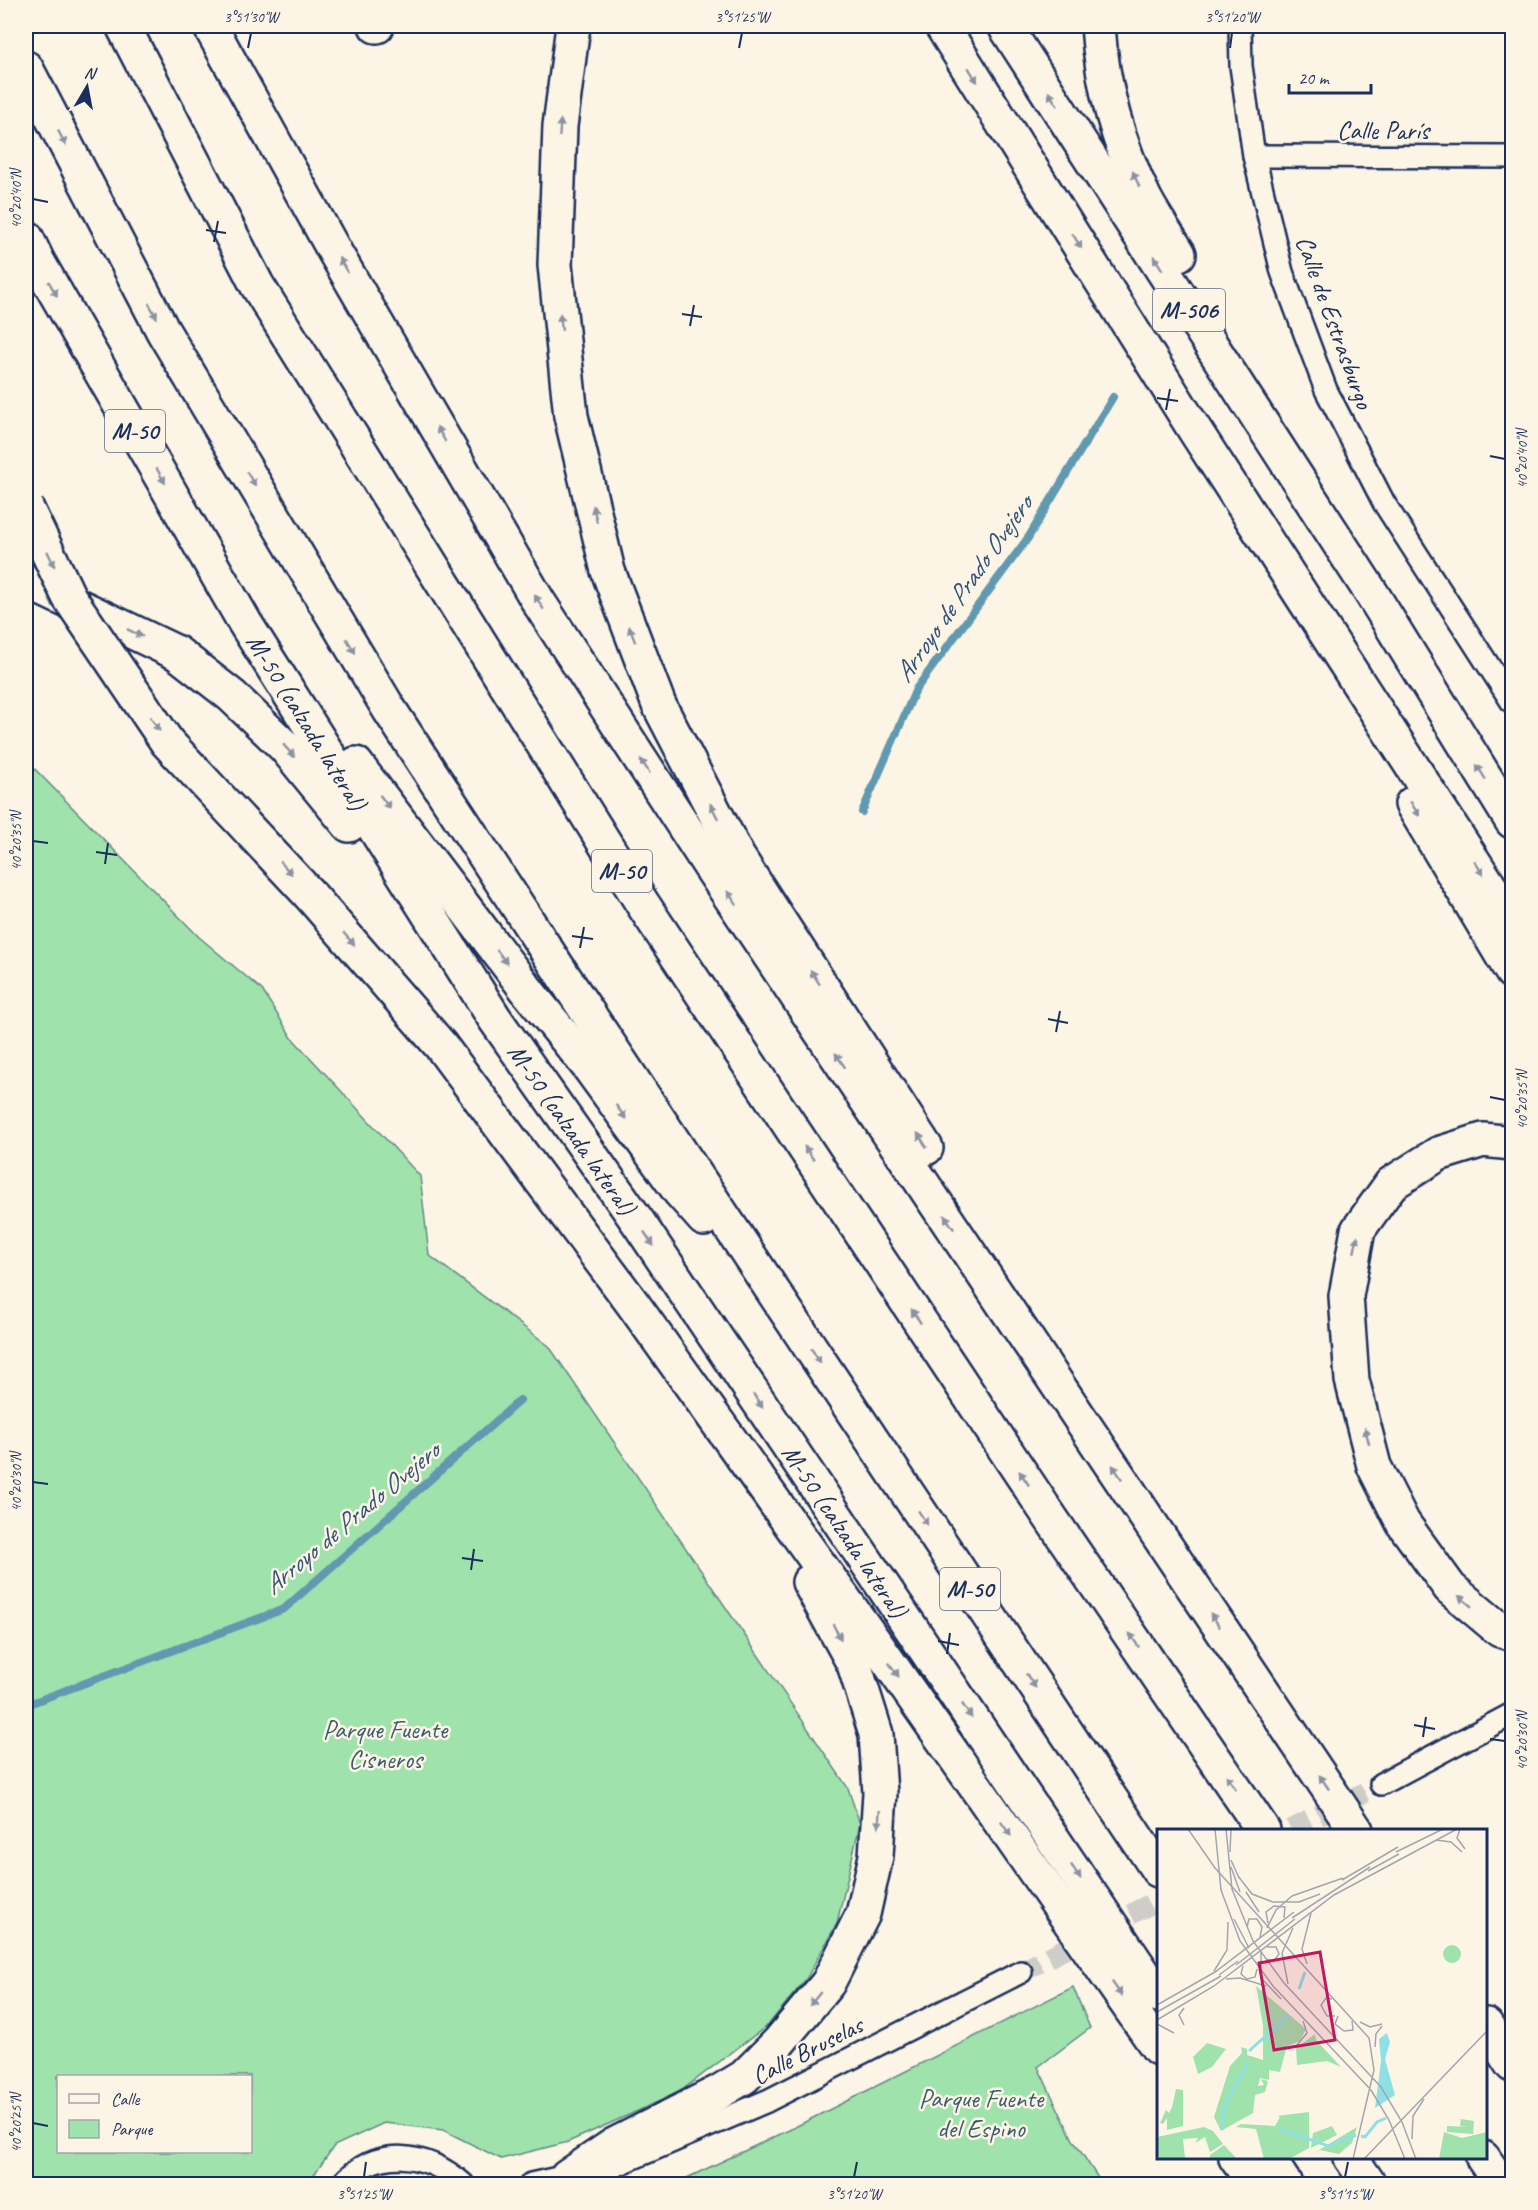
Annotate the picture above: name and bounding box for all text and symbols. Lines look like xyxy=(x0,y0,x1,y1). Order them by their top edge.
text: 3°51'30"W xyxy=(224,8,281,27)
text: 3°51'25"W xyxy=(715,8,772,27)
text: 3°51'20"W xyxy=(1205,8,1262,27)
north arrow xyxy=(57,57,117,117)
scale bar xyxy=(1289,57,1372,95)
text: N xyxy=(83,63,99,84)
one-way arrow xyxy=(968,67,979,83)
text: 20 m xyxy=(1298,67,1331,89)
one-way arrow xyxy=(1047,91,1058,107)
street label: Calle París xyxy=(1337,114,1431,147)
one-way arrow xyxy=(555,118,565,137)
one-way arrow xyxy=(57,130,67,147)
text: 40°20'40"N xyxy=(7,166,26,229)
one-way arrow xyxy=(1132,170,1141,187)
street label: Calle de Estrasburgo xyxy=(1288,231,1382,415)
one-way arrow xyxy=(1071,232,1082,249)
one-way arrow xyxy=(1153,255,1164,271)
one-way arrow xyxy=(337,257,348,273)
one-way arrow xyxy=(48,281,58,298)
road number: M-506 xyxy=(1153,289,1225,331)
one-way arrow xyxy=(148,302,158,319)
one-way arrow xyxy=(556,313,566,332)
road number: M-50 xyxy=(105,410,165,452)
one-way arrow xyxy=(435,426,446,442)
text: 40°20'40"N xyxy=(1513,426,1532,489)
one-way arrow xyxy=(156,468,166,485)
one-way arrow xyxy=(246,471,257,487)
water label: Arroyo de Prado Ovejero xyxy=(886,486,1042,689)
one-way arrow xyxy=(589,505,599,523)
one-way arrow xyxy=(46,551,55,568)
one-way arrow xyxy=(534,594,545,610)
one-way arrow xyxy=(627,625,637,643)
street label: M-50 (calzada lateral) xyxy=(239,628,375,818)
one-way arrow xyxy=(127,629,144,638)
one-way arrow xyxy=(346,638,357,654)
one-way arrow xyxy=(149,715,161,731)
one-way arrow xyxy=(282,743,295,758)
one-way arrow xyxy=(639,758,651,774)
one-way arrow xyxy=(1476,764,1487,780)
one-way arrow xyxy=(378,794,391,810)
one-way arrow xyxy=(1410,801,1421,817)
one-way arrow xyxy=(709,802,719,819)
text: 40°20'35"N xyxy=(7,808,26,871)
road number: M-50 xyxy=(592,850,652,892)
one-way arrow xyxy=(1473,860,1485,876)
one-way arrow xyxy=(278,861,292,875)
one-way arrow xyxy=(726,890,737,906)
one-way arrow xyxy=(342,931,355,946)
one-way arrow xyxy=(496,950,508,965)
one-way arrow xyxy=(810,969,821,985)
street label: M-50 (calzada lateral) xyxy=(500,1037,644,1223)
one-way arrow xyxy=(835,1052,846,1068)
text: 40°20'35"N xyxy=(1513,1067,1532,1130)
one-way arrow xyxy=(615,1104,627,1119)
one-way arrow xyxy=(916,1132,927,1149)
one-way arrow xyxy=(803,1145,814,1162)
one-way arrow xyxy=(943,1214,955,1230)
one-way arrow xyxy=(643,1231,654,1247)
one-way arrow xyxy=(1352,1234,1361,1253)
one-way arrow xyxy=(911,1308,922,1324)
one-way arrow xyxy=(810,1347,821,1364)
one-way arrow xyxy=(752,1393,763,1409)
one-way arrow xyxy=(1361,1427,1371,1445)
water label: Arroyo de Prado Ovejero xyxy=(256,1432,449,1602)
street label: M-50 (calzada lateral) xyxy=(774,1438,916,1625)
text: 40°20'30"N xyxy=(7,1449,26,1512)
one-way arrow xyxy=(1112,1464,1123,1480)
one-way arrow xyxy=(1018,1471,1030,1487)
one-way arrow xyxy=(917,1510,929,1526)
road number: M-50 xyxy=(940,1568,1000,1610)
one-way arrow xyxy=(1458,1595,1473,1608)
one-way arrow xyxy=(1210,1611,1221,1628)
one-way arrow xyxy=(832,1623,842,1640)
one-way arrow xyxy=(1128,1632,1140,1648)
one-way arrow xyxy=(888,1661,900,1677)
one-way arrow xyxy=(1025,1672,1037,1688)
one-way arrow xyxy=(961,1702,973,1718)
text: 40°20'30"N xyxy=(1513,1708,1532,1771)
park label: Parque Fuente Cisneros xyxy=(323,1713,449,1776)
one-way arrow xyxy=(1225,1774,1236,1790)
one-way arrow xyxy=(1318,1774,1329,1790)
one-way arrow xyxy=(874,1809,883,1828)
one-way arrow xyxy=(1000,1821,1012,1837)
inset map xyxy=(1157,1829,1487,2159)
one-way arrow xyxy=(1070,1864,1082,1880)
one-way arrow xyxy=(1111,1981,1122,1997)
one-way arrow xyxy=(809,1991,822,2006)
street label: Calle Bruselas xyxy=(746,2007,870,2092)
legend xyxy=(57,2075,252,2153)
park label: Parque Fuente del Espino xyxy=(919,2082,1045,2145)
text: Calle xyxy=(111,2088,140,2110)
text: 40°20'25"N xyxy=(7,2090,26,2153)
text: Parque xyxy=(111,2118,153,2140)
text: 3°51'25"W xyxy=(337,2185,394,2204)
text: 3°51'20"W xyxy=(827,2185,884,2204)
text: 3°51'15"W xyxy=(1318,2185,1375,2204)

